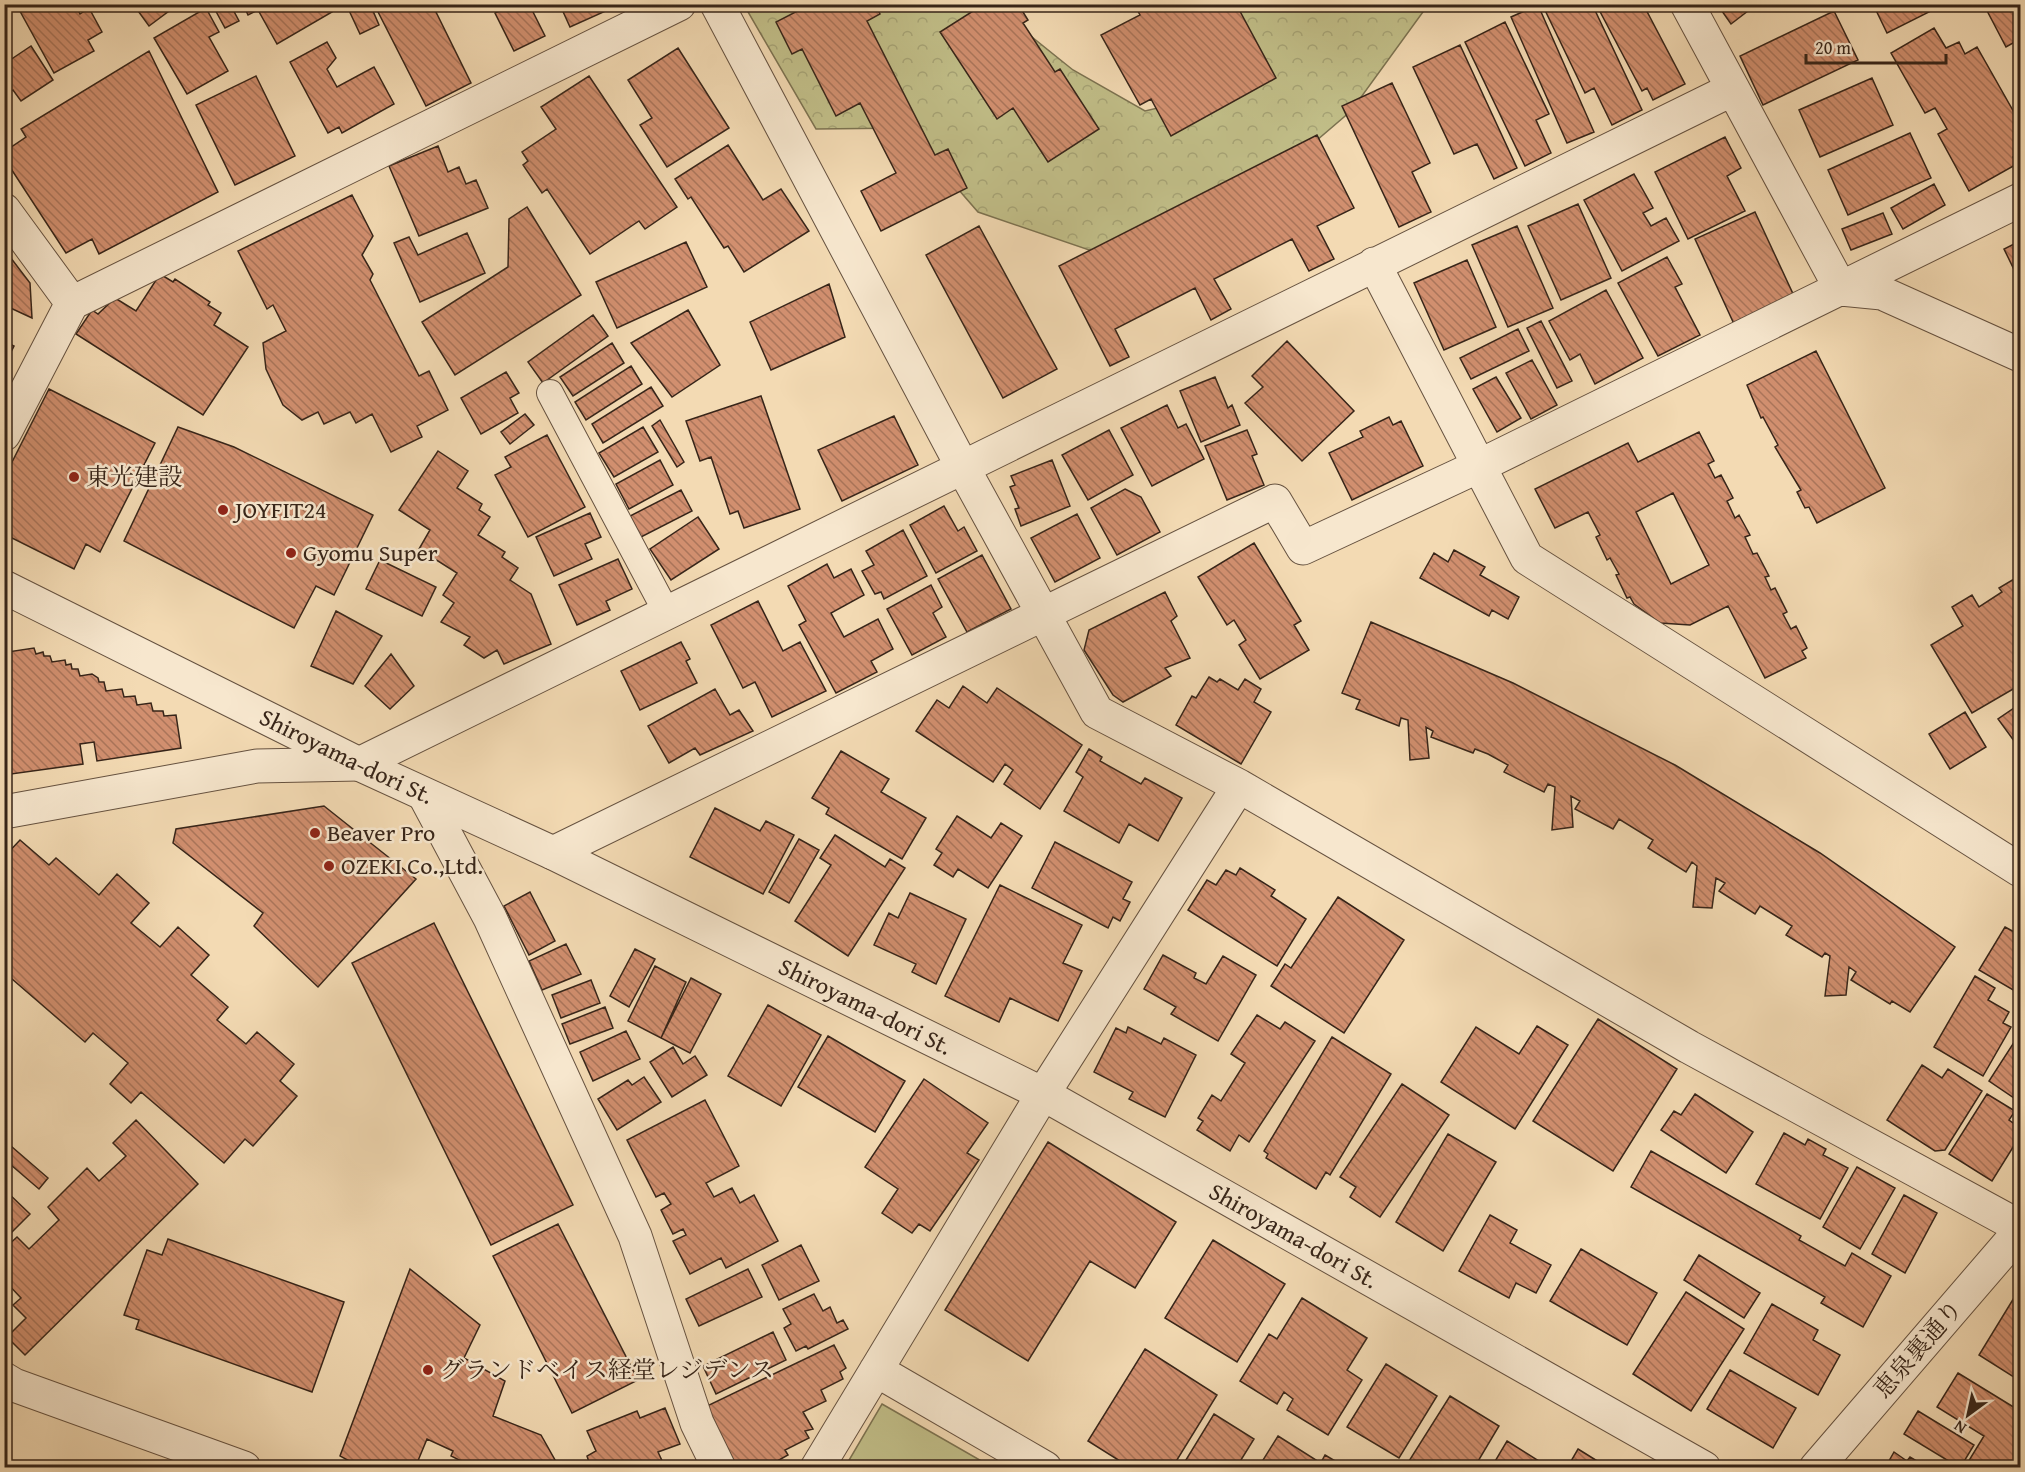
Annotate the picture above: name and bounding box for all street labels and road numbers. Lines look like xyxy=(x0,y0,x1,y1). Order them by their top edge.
street label: Shiroyama-dori St. xyxy=(254,699,439,813)
street label: Shiroyama-dori St. xyxy=(773,949,958,1063)
street label: Shiroyama-dori St. xyxy=(1203,1174,1385,1297)
street label: 恵泉裏通り xyxy=(1865,1292,1970,1405)

